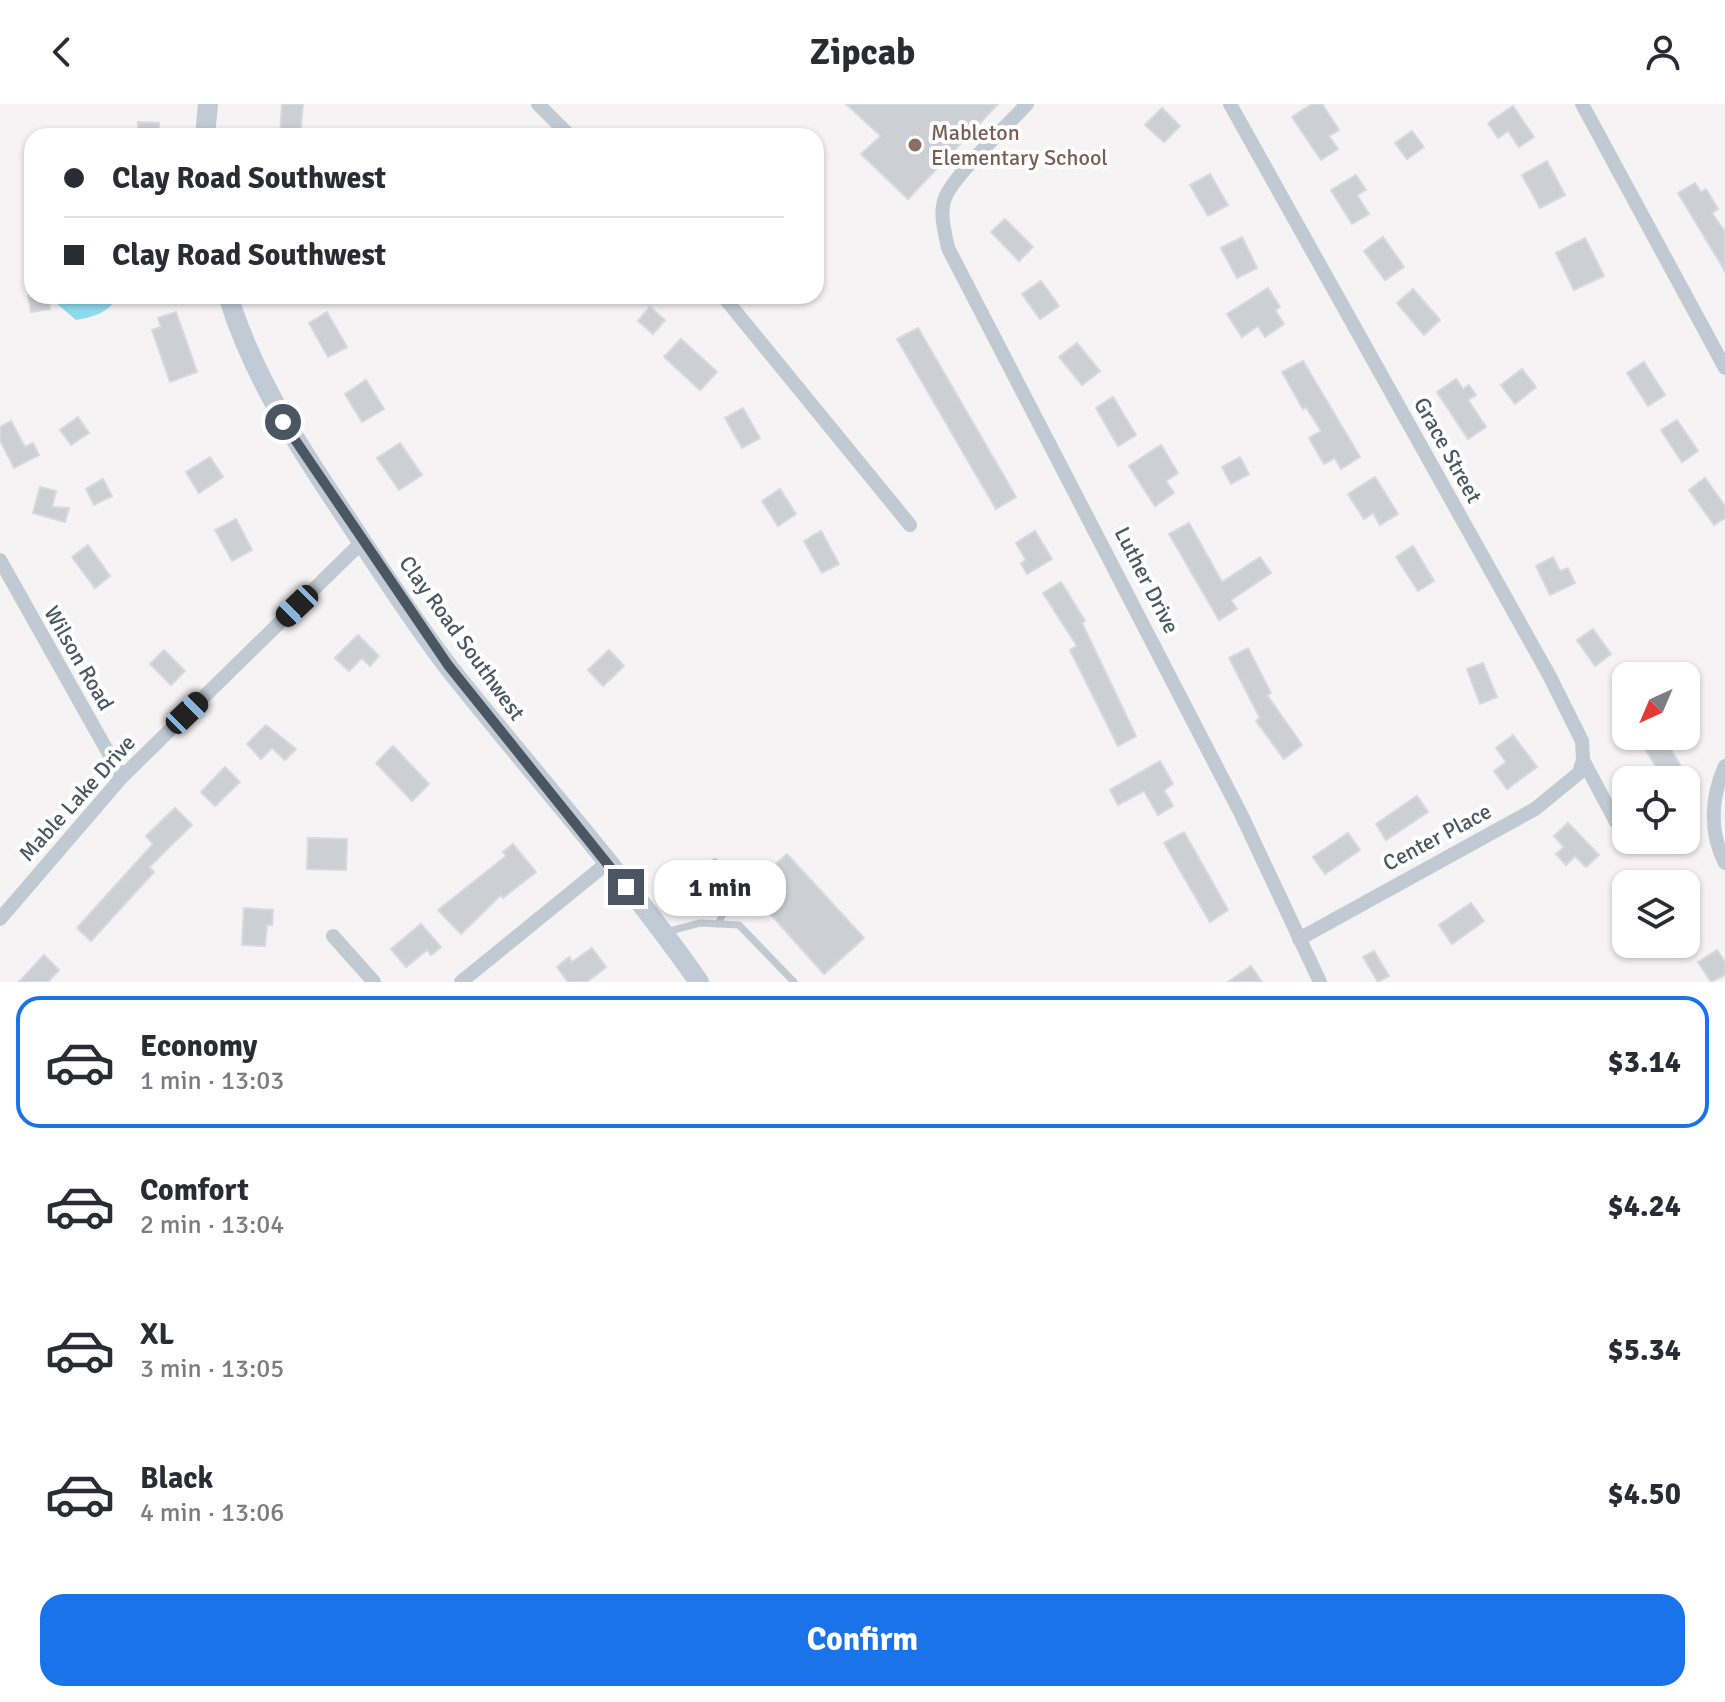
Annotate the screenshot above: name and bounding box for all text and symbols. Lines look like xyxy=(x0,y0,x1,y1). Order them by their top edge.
icon: back xyxy=(40,30,84,74)
text: Zipcab xyxy=(810,30,915,75)
icon: person xyxy=(1641,30,1685,74)
place label: Mableton Elementary School xyxy=(931,119,1108,171)
marker: Mableton Elementary School xyxy=(906,136,924,154)
text: Clay Road Southwest xyxy=(112,160,386,197)
text: Clay Road Southwest xyxy=(112,237,386,274)
street label: Grace Street xyxy=(1408,392,1488,508)
route start xyxy=(265,404,301,440)
street label: Luther Drive xyxy=(1109,522,1185,638)
street label: Clay Road Southwest xyxy=(393,551,531,726)
car xyxy=(271,581,323,631)
street label: Wilson Road xyxy=(38,601,120,715)
north arrow xyxy=(1612,662,1700,750)
map controls xyxy=(1612,662,1700,958)
car xyxy=(161,688,213,738)
street label: Mable Lake Drive xyxy=(13,729,141,867)
button: locate xyxy=(1612,766,1700,854)
street label: Center Place xyxy=(1378,797,1496,877)
callout: 1 min xyxy=(654,859,786,915)
route end xyxy=(608,869,644,905)
button: layers xyxy=(1612,870,1700,958)
text: 1 min xyxy=(689,872,751,904)
icon: car xyxy=(44,1026,116,1098)
text: Economy xyxy=(140,1028,257,1065)
text: $3.14 xyxy=(1608,1044,1681,1081)
text: 1 min · 13:03 xyxy=(140,1065,284,1097)
icon: car xyxy=(44,1170,116,1242)
text: Comfort xyxy=(140,1172,249,1209)
text: $4.24 xyxy=(1608,1188,1681,1225)
text: 2 min · 13:04 xyxy=(140,1209,284,1241)
icon: car xyxy=(44,1314,116,1386)
text: XL xyxy=(140,1316,174,1353)
text: $5.34 xyxy=(1608,1332,1681,1369)
text: 3 min · 13:05 xyxy=(140,1353,284,1385)
icon: car xyxy=(44,1458,116,1530)
text: Black xyxy=(140,1460,213,1497)
text: $4.50 xyxy=(1608,1476,1681,1513)
text: 4 min · 13:06 xyxy=(140,1497,284,1529)
button: Confirm xyxy=(40,1594,1685,1686)

